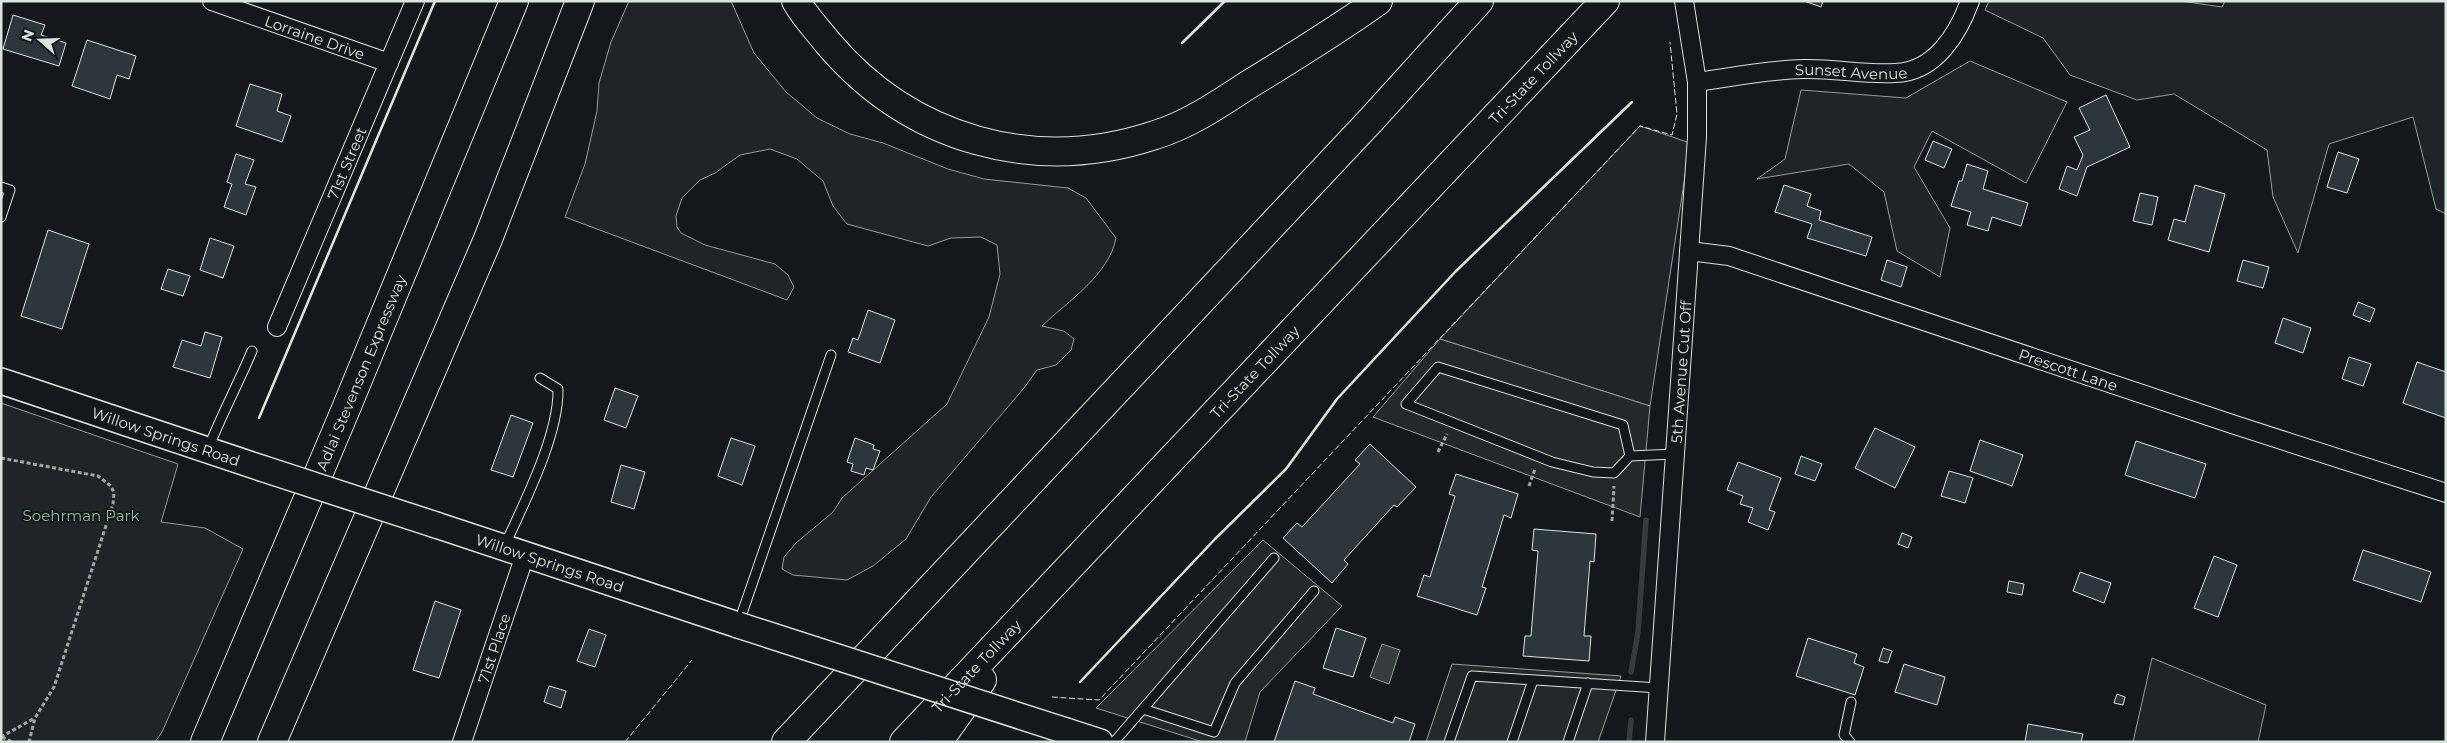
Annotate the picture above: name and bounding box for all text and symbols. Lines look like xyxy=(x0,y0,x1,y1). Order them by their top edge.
street label: Lorraine Drive xyxy=(262,11,367,63)
north arrow xyxy=(15,15,65,65)
street label: Tri-State Tollway xyxy=(1484,26,1582,128)
text: N xyxy=(17,27,38,44)
street label: Sunset Avenue xyxy=(1795,59,1909,83)
street label: 71st Street xyxy=(323,124,370,202)
street label: Adlai Stevenson Expressway xyxy=(311,271,410,473)
street label: 5th Avenue Cut Off xyxy=(1666,299,1695,444)
street label: Tri-State Tollway xyxy=(1206,320,1304,422)
street label: Prescott Lane xyxy=(2016,344,2120,395)
street label: Willow Springs Road xyxy=(89,403,243,470)
park label: Soehrman Park xyxy=(23,506,139,525)
street label: Willow Springs Road xyxy=(473,529,627,596)
street label: 71st Place xyxy=(473,611,514,686)
street label: Tri-State Tollway xyxy=(928,614,1025,716)

